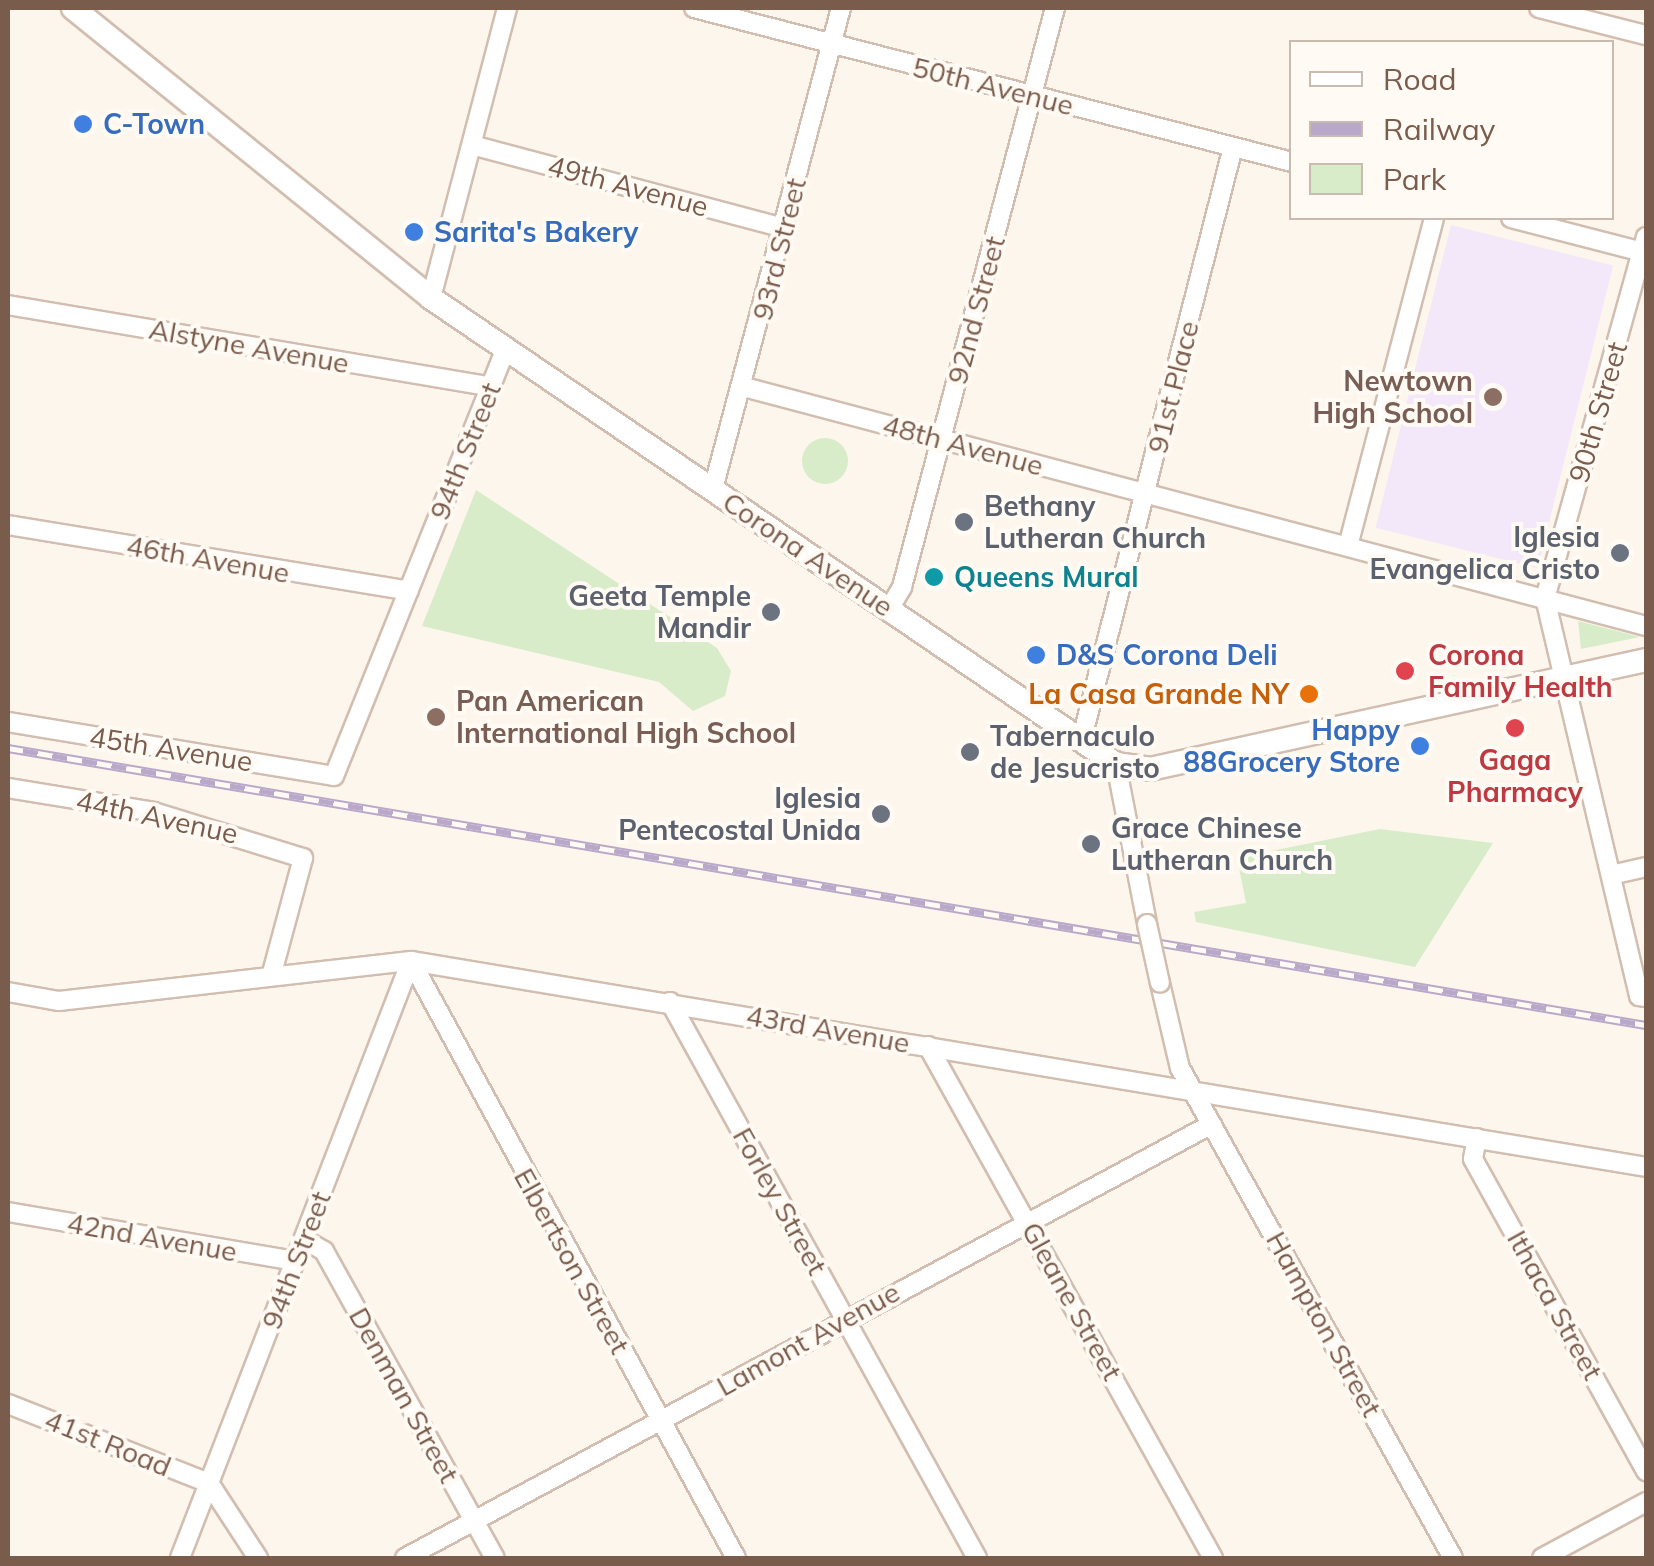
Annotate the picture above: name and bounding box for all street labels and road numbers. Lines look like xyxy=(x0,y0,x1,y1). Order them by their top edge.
street label: 50th Avenue xyxy=(909,50,1077,122)
street label: 49th Avenue xyxy=(544,148,712,224)
street label: 93rd Street xyxy=(745,175,813,323)
street label: 92nd Street xyxy=(940,232,1012,388)
street label: Alstyne Avenue xyxy=(146,312,352,380)
street label: 91st Place xyxy=(1140,317,1206,457)
street label: 90th Street xyxy=(1562,338,1634,486)
street label: 94th Street xyxy=(422,378,508,524)
street label: 48th Avenue xyxy=(879,407,1047,483)
street label: Corona Avenue xyxy=(716,485,900,623)
street label: 46th Avenue xyxy=(124,528,292,590)
street label: 45th Avenue xyxy=(87,720,255,778)
street label: 44th Avenue xyxy=(73,783,241,851)
street label: 43rd Avenue xyxy=(744,998,912,1060)
street label: Forley Street xyxy=(726,1122,834,1280)
street label: Elbertson Street xyxy=(507,1162,637,1360)
street label: 94th Street xyxy=(254,1187,338,1333)
street label: 42nd Avenue xyxy=(65,1206,239,1268)
street label: Gleane Street xyxy=(1015,1216,1129,1386)
street label: Ithaca Street xyxy=(1500,1224,1610,1386)
street label: Hampton Street xyxy=(1259,1226,1389,1422)
street label: Lamont Avenue xyxy=(711,1275,905,1403)
street label: Denman Street xyxy=(342,1302,466,1488)
street label: 41st Road xyxy=(40,1402,176,1484)

